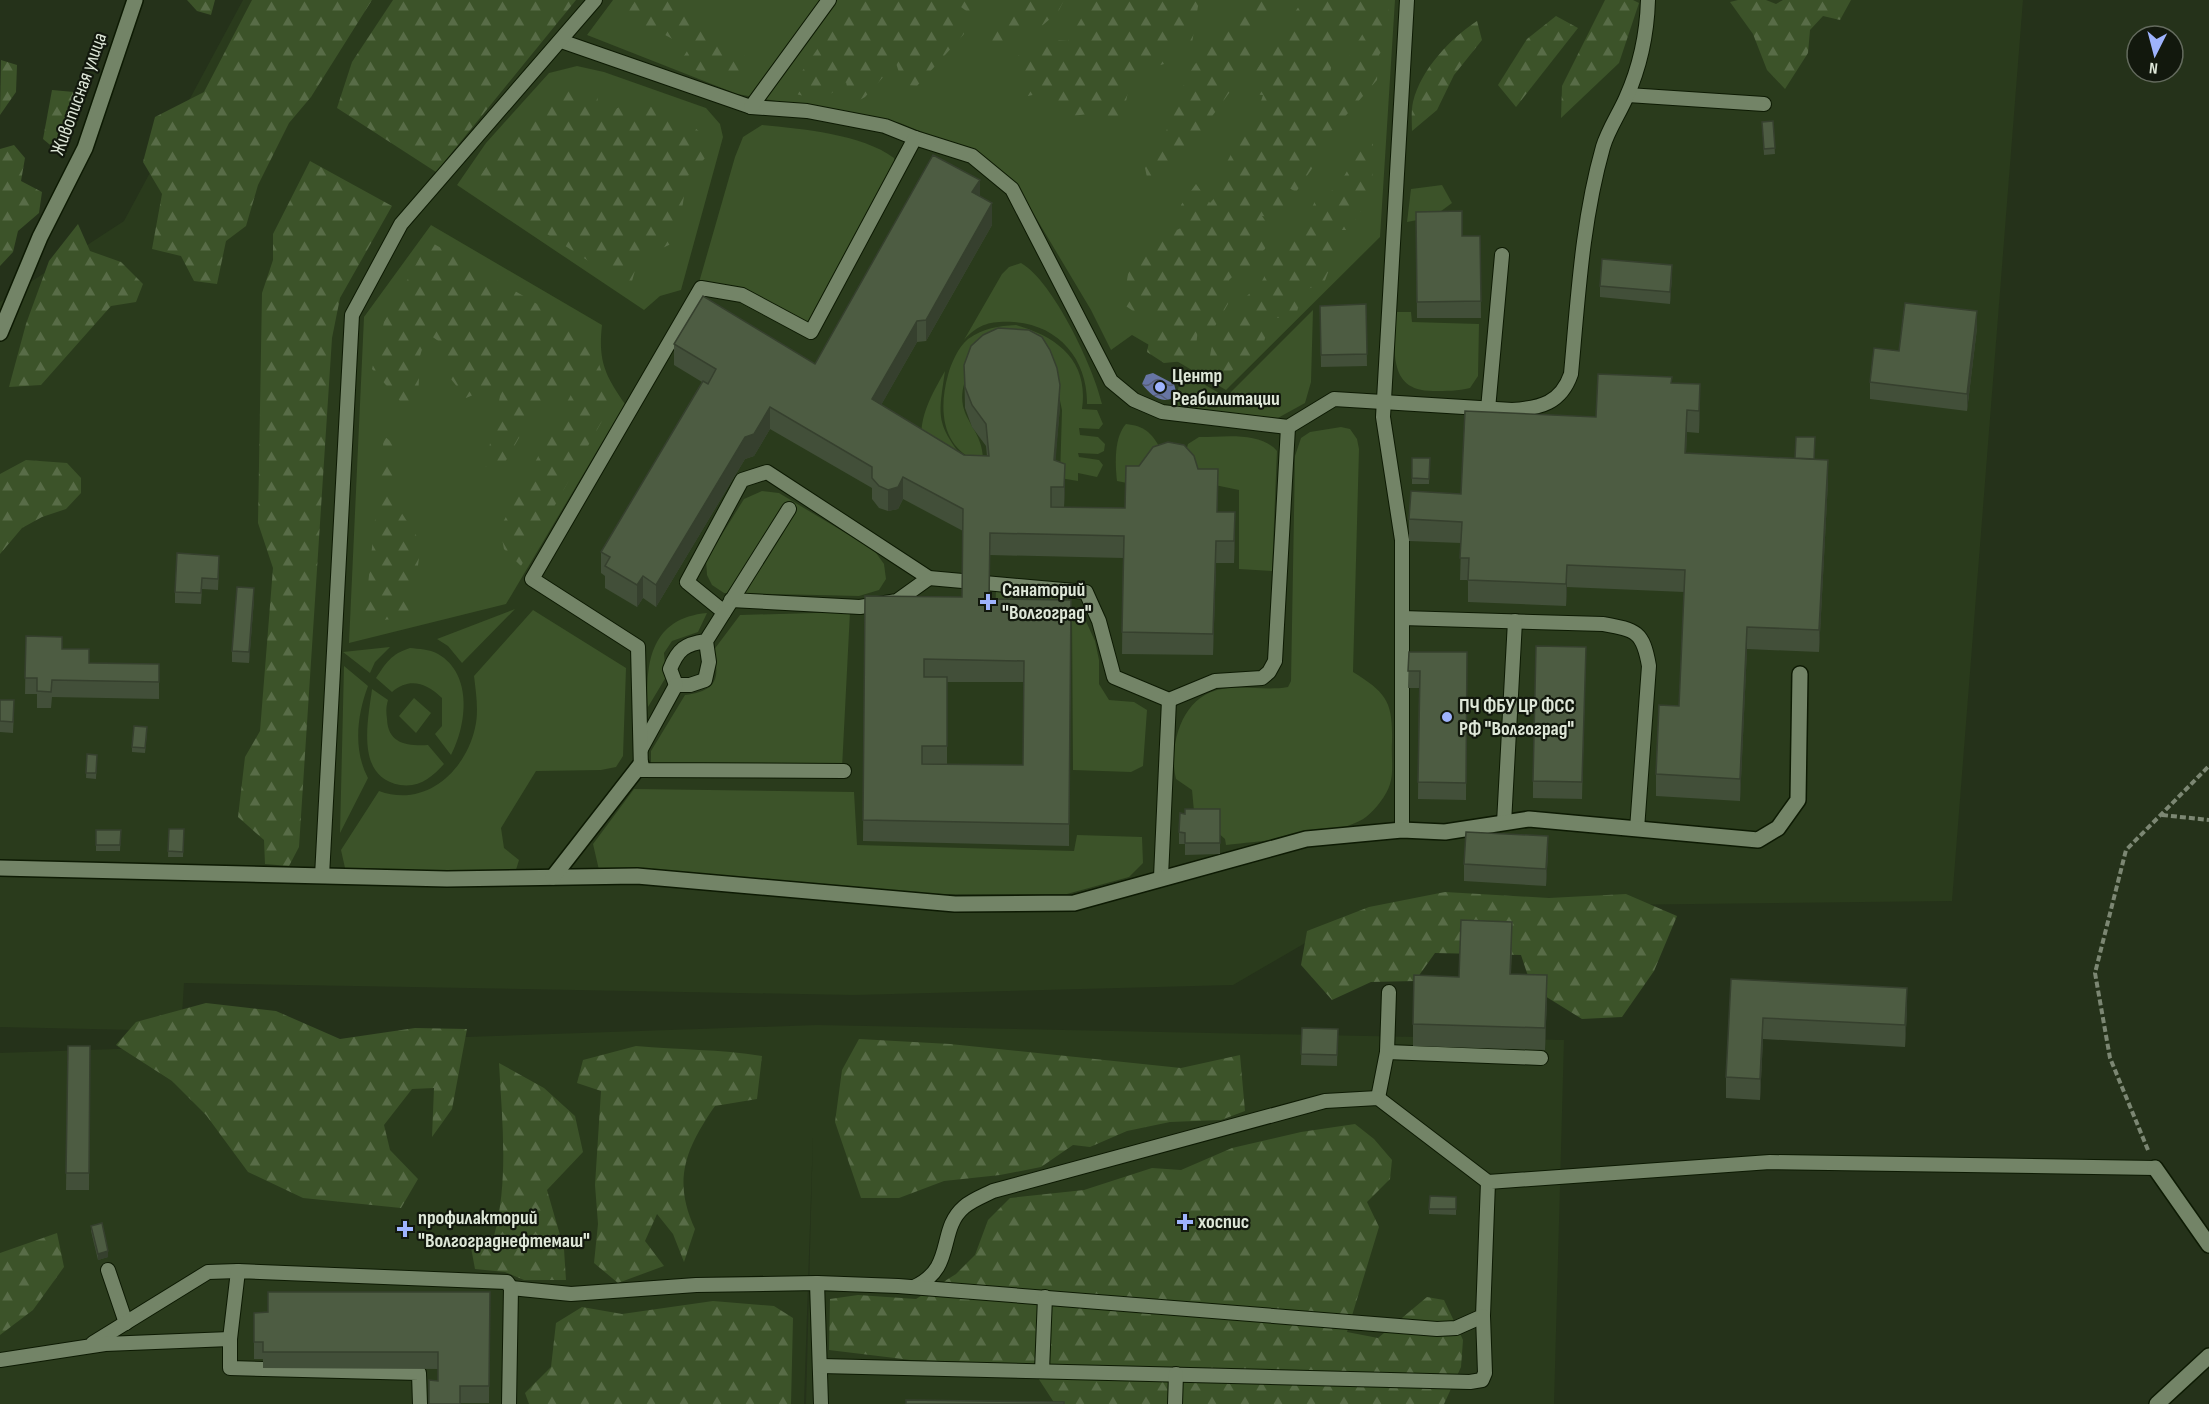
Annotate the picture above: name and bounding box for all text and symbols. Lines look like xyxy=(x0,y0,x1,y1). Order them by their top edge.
north arrow xyxy=(2125,24,2185,84)
street label: Живописная улица xyxy=(46,29,112,159)
text: N xyxy=(2148,58,2159,77)
place label: Центр Реабилитации xyxy=(1172,364,1280,411)
marker: Центр Реабилитации xyxy=(1153,380,1167,394)
place label: Санаторий "Волгоград" xyxy=(1002,578,1092,625)
marker: Санаторий "Волгоград" xyxy=(979,593,997,611)
place label: ПЧ ФБУ ЦР ФСС РФ "Волгоград" xyxy=(1459,694,1575,741)
marker: ПЧ ФБУ ЦР ФСС РФ "Волгоград" xyxy=(1440,710,1454,724)
place label: профилакторий "Волгограднефтемаш" xyxy=(418,1206,590,1253)
place label: хоспис xyxy=(1198,1210,1249,1234)
marker: хоспис xyxy=(1176,1213,1194,1231)
marker: профилакторий "Волгограднефтемаш" xyxy=(396,1220,414,1238)

